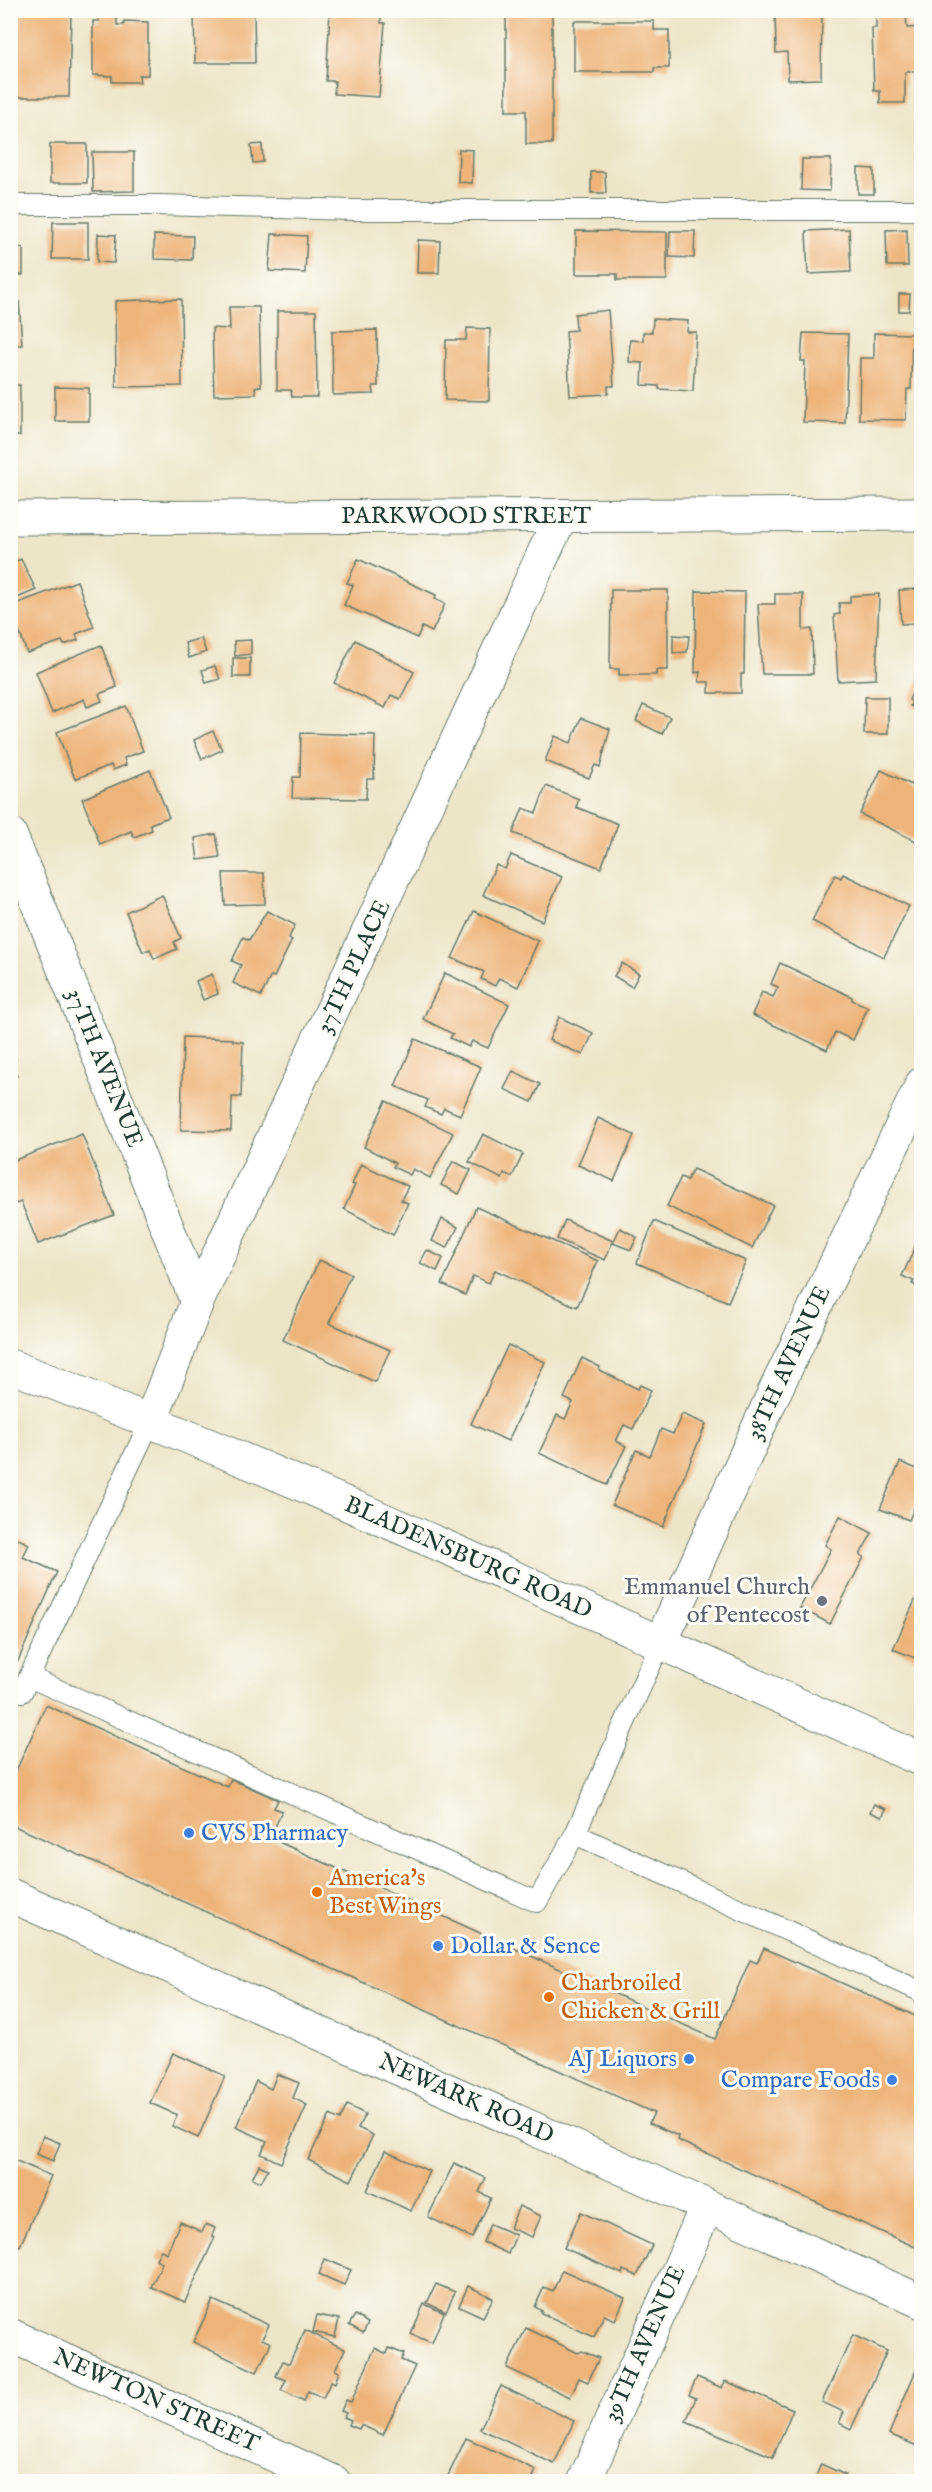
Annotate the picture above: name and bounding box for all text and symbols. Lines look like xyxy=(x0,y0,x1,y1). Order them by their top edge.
street label: PARKWOOD STREET xyxy=(341,501,592,532)
street label: 37TH PLACE xyxy=(309,895,399,1039)
street label: 37TH AVENUE xyxy=(58,984,150,1152)
street label: 38TH AVENUE xyxy=(740,1281,838,1445)
street label: BLADENSBURG ROAD xyxy=(339,1489,597,1627)
place label: Emmanuel Church of Pentecost xyxy=(624,1572,810,1631)
marker: Emmanuel Church of Pentecost xyxy=(815,1594,829,1608)
place label: CVS Pharmacy xyxy=(201,1818,348,1849)
marker: CVS Pharmacy xyxy=(182,1826,196,1840)
place label: America's Best Wings xyxy=(328,1863,441,1922)
marker: America's Best Wings xyxy=(310,1885,324,1899)
place label: Dollar & Sence xyxy=(450,1931,600,1962)
marker: Dollar & Sence xyxy=(431,1939,445,1953)
place label: Charbroiled Chicken & Grill xyxy=(561,1968,720,2027)
marker: Charbroiled Chicken & Grill xyxy=(542,1990,556,2004)
place label: AJ Liquors xyxy=(568,2044,677,2075)
street label: NEWARK ROAD xyxy=(374,2046,558,2152)
marker: AJ Liquors xyxy=(682,2052,696,2066)
place label: Compare Foods xyxy=(721,2065,880,2096)
marker: Compare Foods xyxy=(885,2073,899,2087)
street label: 39TH AVENUE xyxy=(597,2261,693,2427)
street label: NEWTON STREET xyxy=(48,2342,264,2461)

